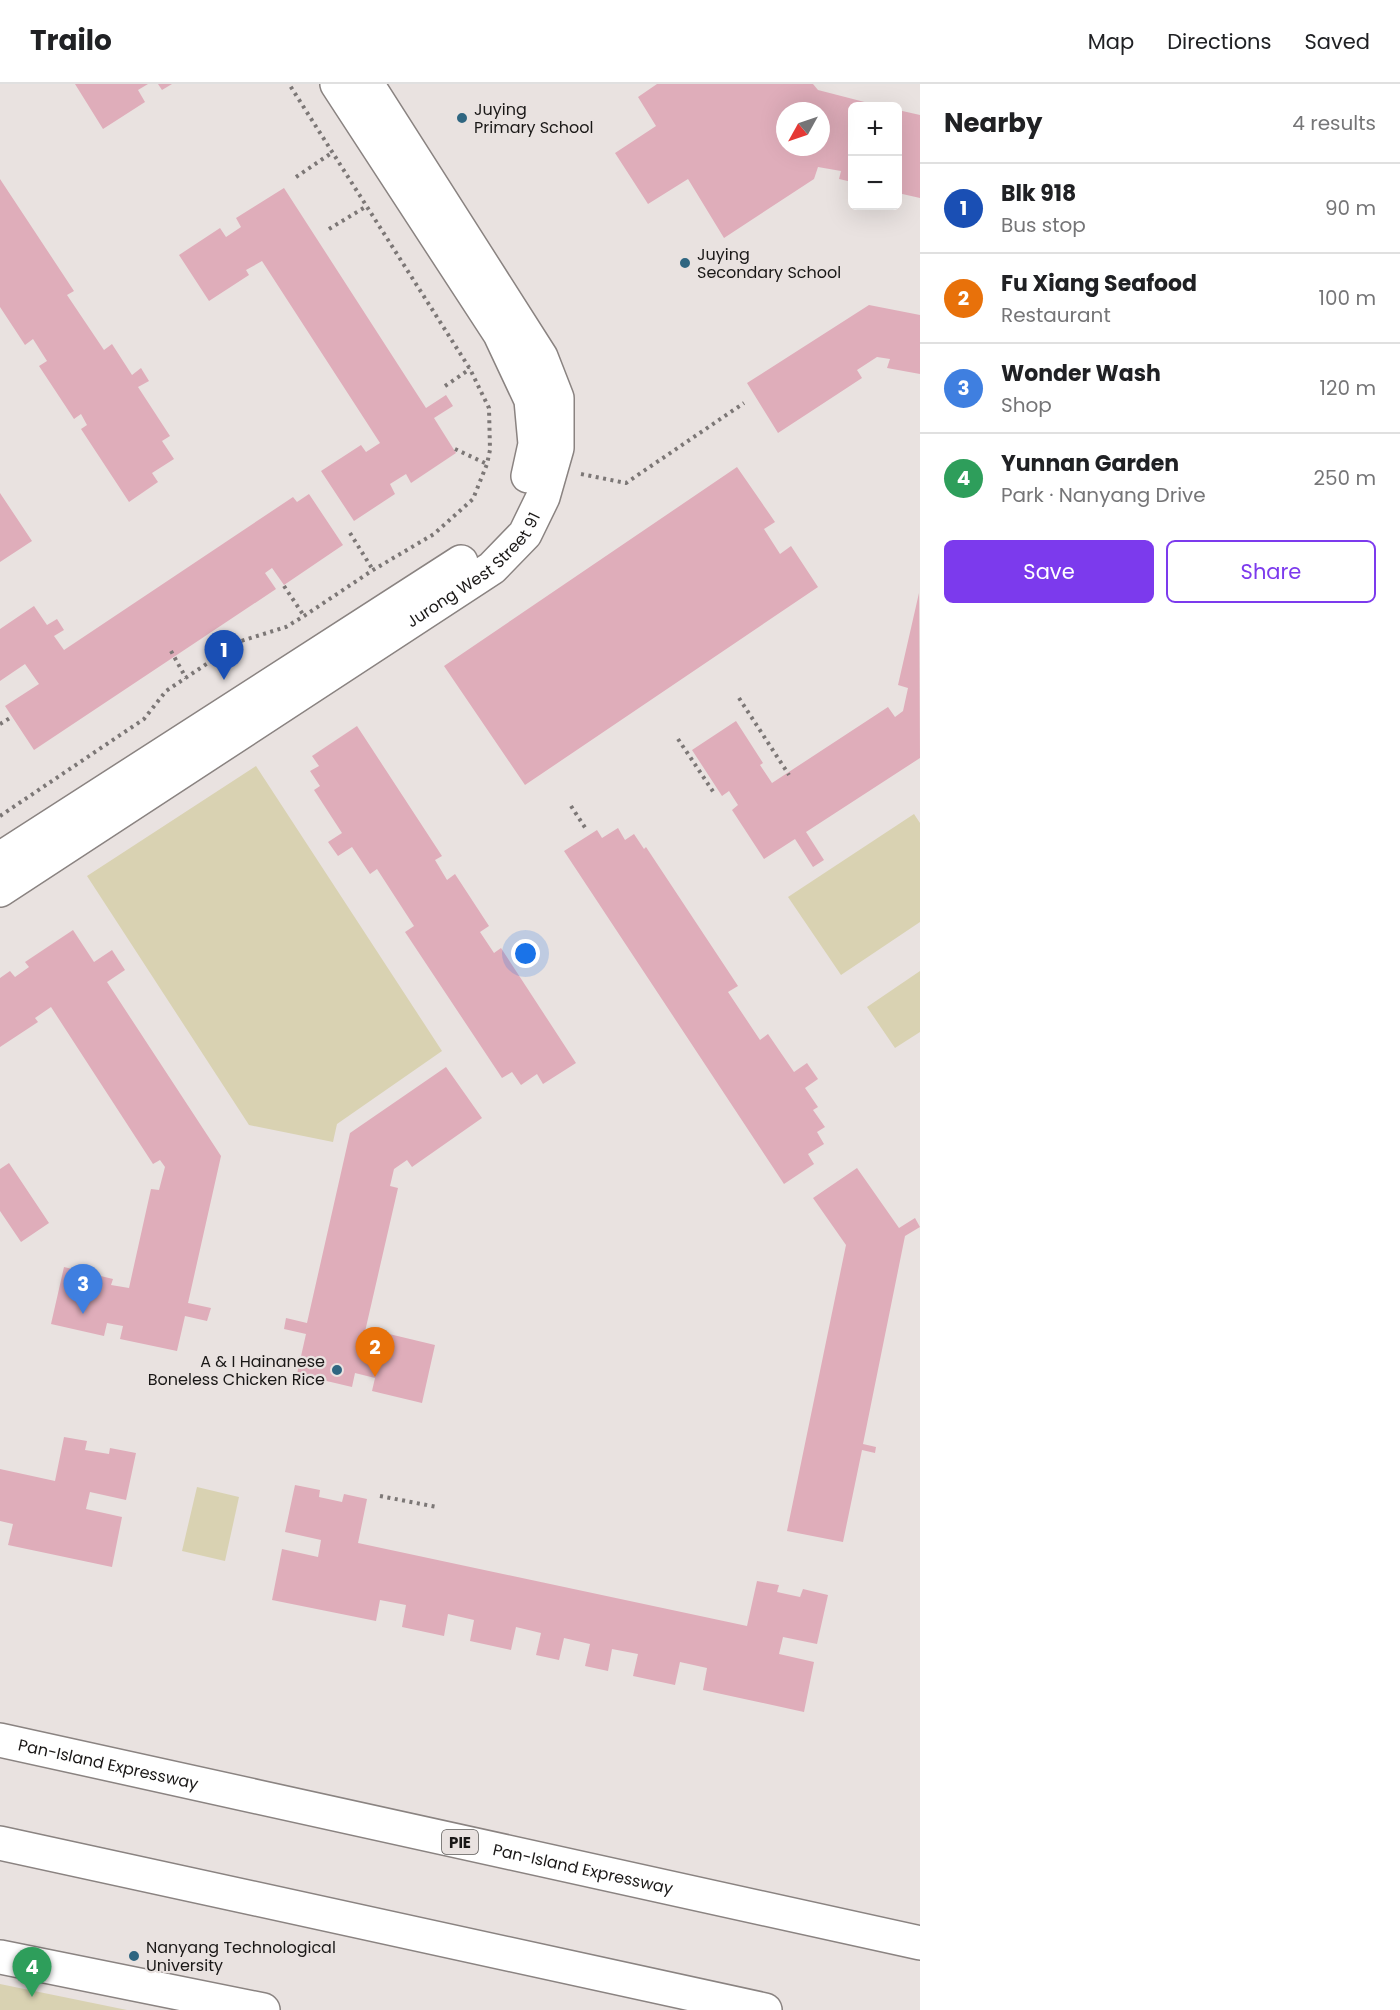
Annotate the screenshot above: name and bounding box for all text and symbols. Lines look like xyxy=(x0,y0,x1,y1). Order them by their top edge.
text: Trailo xyxy=(30,21,112,60)
text: Map xyxy=(1088,27,1134,56)
text: Directions xyxy=(1167,27,1271,56)
text: Saved xyxy=(1304,27,1370,56)
place label: Juying Primary School xyxy=(474,98,593,139)
north arrow xyxy=(776,102,830,156)
map controls xyxy=(848,102,902,210)
button: + xyxy=(848,102,902,156)
text: Nearby xyxy=(944,105,1042,141)
text: 4 results xyxy=(1292,109,1376,137)
marker: Juying Primary School xyxy=(455,111,469,125)
button: − xyxy=(848,156,902,210)
text: Blk 918 xyxy=(1001,178,1076,209)
text: 1 xyxy=(960,194,967,222)
text: 90 m xyxy=(1325,194,1376,222)
text: Bus stop xyxy=(1001,211,1086,239)
place label: Juying Secondary School xyxy=(697,243,841,284)
marker: Juying Secondary School xyxy=(678,256,692,270)
text: Fu Xiang Seafood xyxy=(1001,268,1197,299)
text: 2 xyxy=(958,284,969,312)
text: 100 m xyxy=(1319,284,1376,312)
text: Restaurant xyxy=(1001,301,1111,329)
text: Wonder Wash xyxy=(1001,358,1161,389)
text: 3 xyxy=(957,374,970,402)
text: 120 m xyxy=(1320,374,1376,402)
text: Shop xyxy=(1001,391,1052,419)
text: Yunnan Garden xyxy=(1001,448,1179,479)
text: 4 xyxy=(957,464,970,492)
text: 250 m xyxy=(1313,464,1376,492)
text: Park · Nanyang Drive xyxy=(1001,481,1206,509)
street label: Jurong West Street 91 xyxy=(402,508,545,633)
button: Save xyxy=(944,540,1154,603)
button: Share xyxy=(1166,540,1376,603)
pin: 1 xyxy=(204,630,244,680)
your location xyxy=(511,939,540,968)
pin: 3 xyxy=(64,1264,103,1314)
pin: 2 xyxy=(356,1328,394,1377)
place label: A & I Hainanese Boneless Chicken Rice xyxy=(148,1350,325,1391)
marker: A & I Hainanese Boneless Chicken Rice xyxy=(330,1363,344,1377)
street label: Pan-Island Expressway xyxy=(16,1733,201,1795)
road number: PIE xyxy=(442,1830,478,1854)
street label: Pan-Island Expressway xyxy=(491,1838,675,1900)
place label: Nanyang Technological University xyxy=(146,1936,336,1977)
pin: 4 xyxy=(12,1948,51,1997)
marker: Nanyang Technological University xyxy=(127,1949,141,1963)

